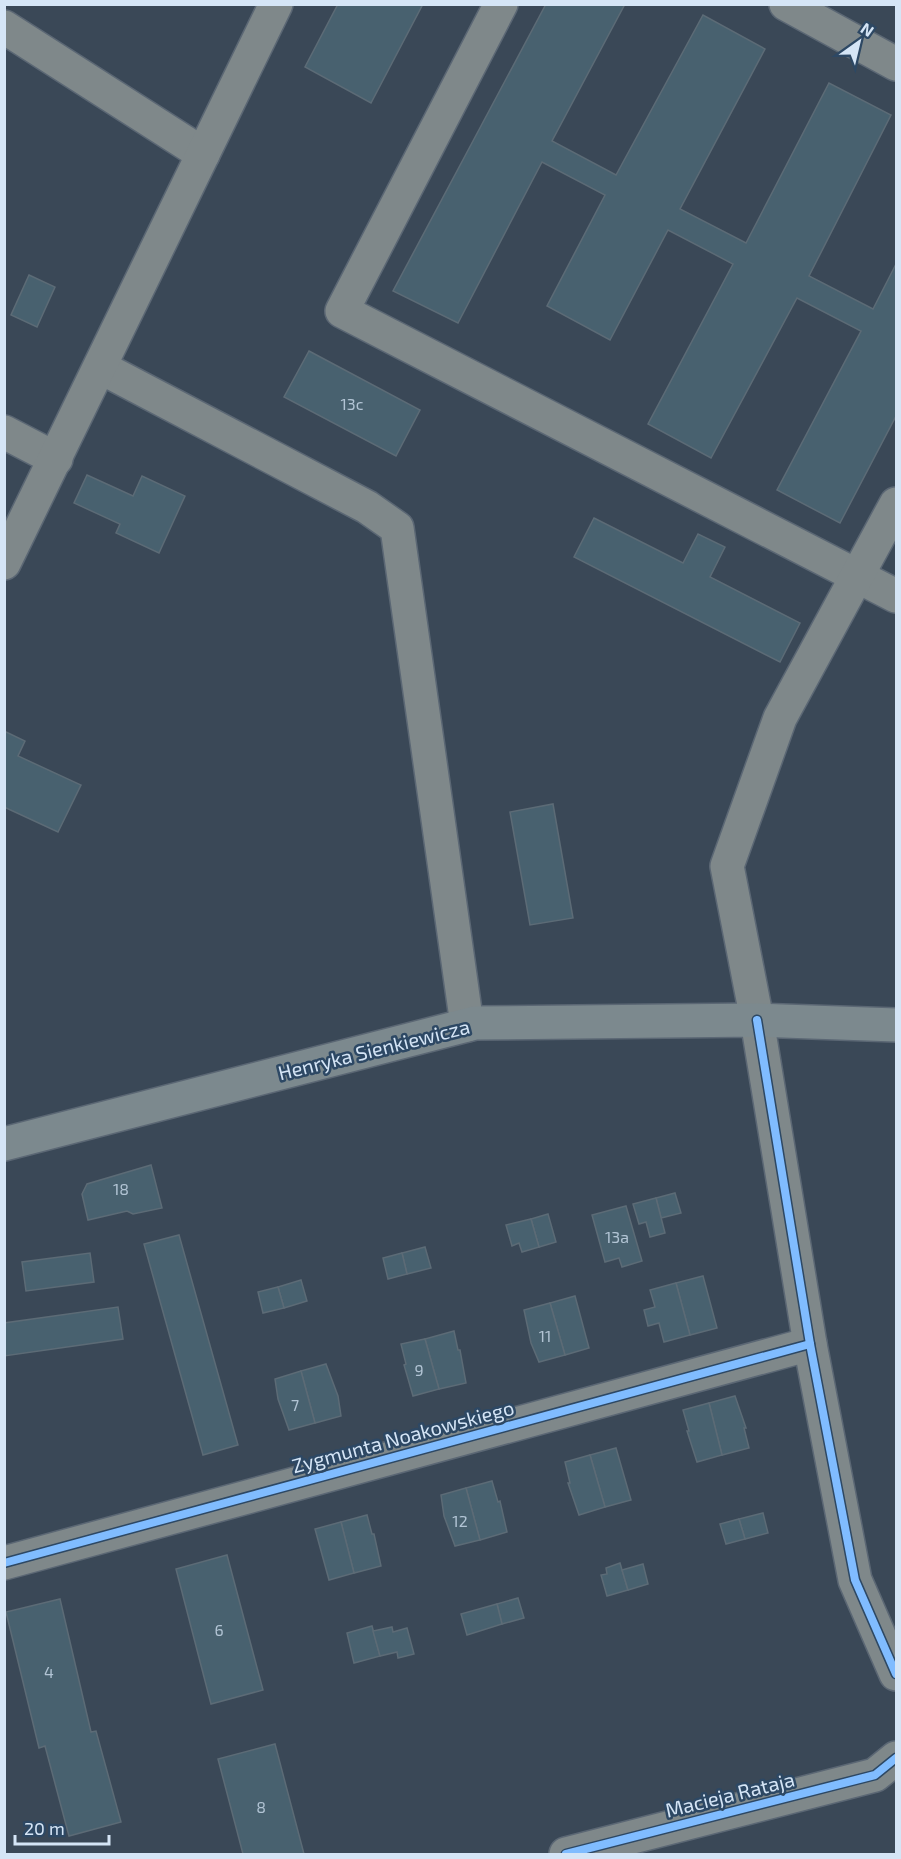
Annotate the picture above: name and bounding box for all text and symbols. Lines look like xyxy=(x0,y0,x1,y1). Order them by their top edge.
north arrow xyxy=(829,12,889,72)
text: N xyxy=(858,18,878,40)
house number: 13c xyxy=(340,394,364,413)
street label: Henryka Sienkiewicza xyxy=(275,1014,472,1084)
house number: 18 xyxy=(113,1179,129,1198)
house number: 13a xyxy=(605,1227,629,1246)
house number: 11 xyxy=(539,1326,551,1345)
house number: 9 xyxy=(414,1360,424,1379)
street label: Zygmunta Noakowskiego xyxy=(289,1395,516,1477)
house number: 7 xyxy=(291,1395,299,1414)
house number: 12 xyxy=(452,1511,468,1530)
house number: 6 xyxy=(214,1620,224,1639)
house number: 4 xyxy=(44,1662,54,1681)
street label: Macieja Rataja xyxy=(663,1766,797,1822)
house number: 8 xyxy=(256,1797,266,1816)
scale bar xyxy=(15,1808,110,1846)
text: 20 m xyxy=(24,1817,65,1839)

